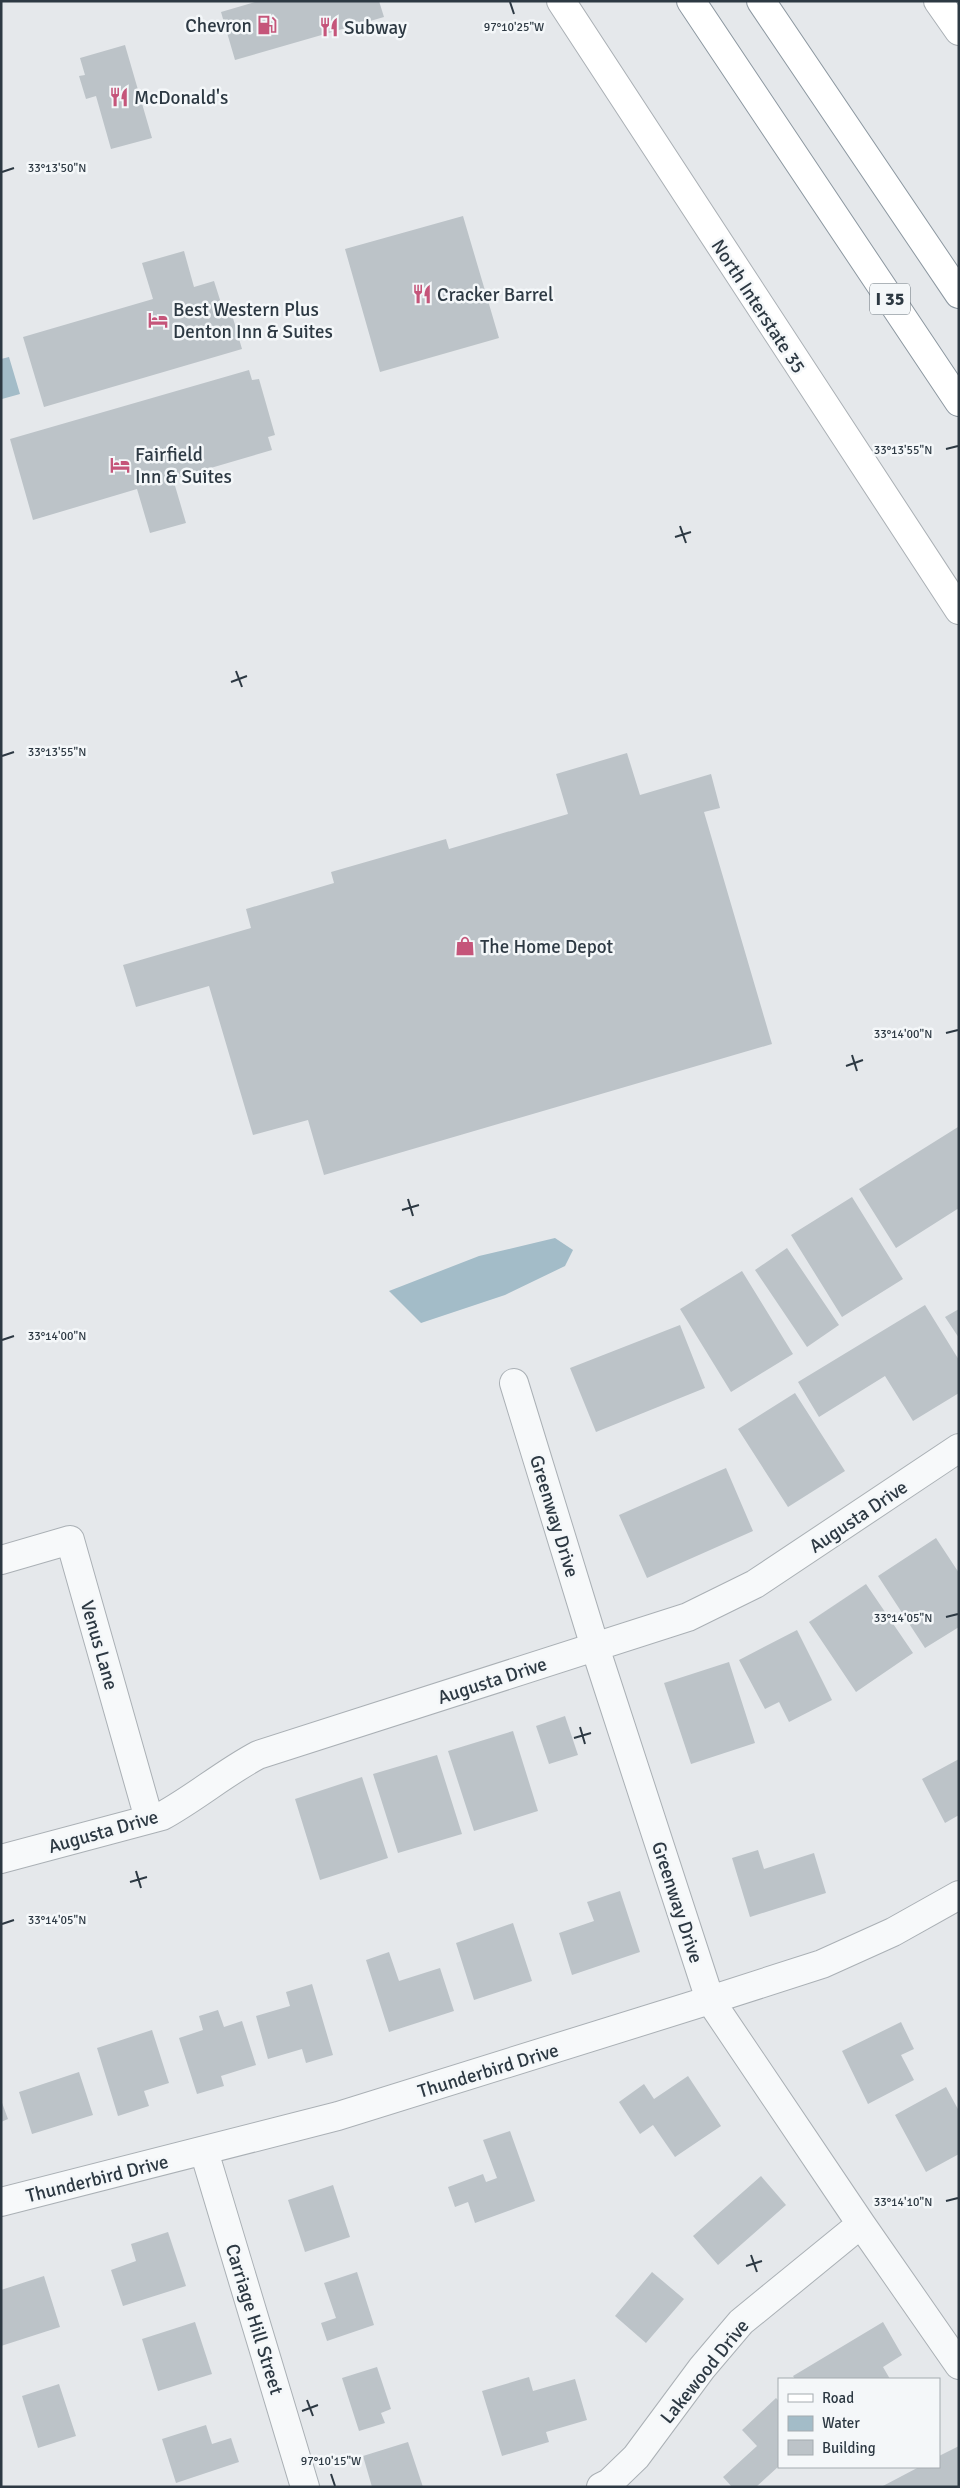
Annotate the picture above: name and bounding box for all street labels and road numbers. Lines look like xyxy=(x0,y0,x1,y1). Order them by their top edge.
street label: North Interstate 35 xyxy=(706,235,811,378)
road number: I 35 xyxy=(870,284,910,314)
street label: Greenway Drive xyxy=(524,1452,584,1580)
street label: Augusta Drive xyxy=(805,1475,912,1559)
street label: Venus Lane xyxy=(75,1598,123,1693)
street label: Augusta Drive xyxy=(435,1652,550,1710)
street label: Augusta Drive xyxy=(45,1805,161,1859)
street label: Greenway Drive xyxy=(646,1838,708,1966)
street label: Thunderbird Drive xyxy=(415,2038,561,2104)
street label: Thunderbird Drive xyxy=(24,2150,171,2208)
street label: Carriage Hill Street xyxy=(220,2241,288,2398)
street label: Lakewood Drive xyxy=(655,2314,754,2429)

